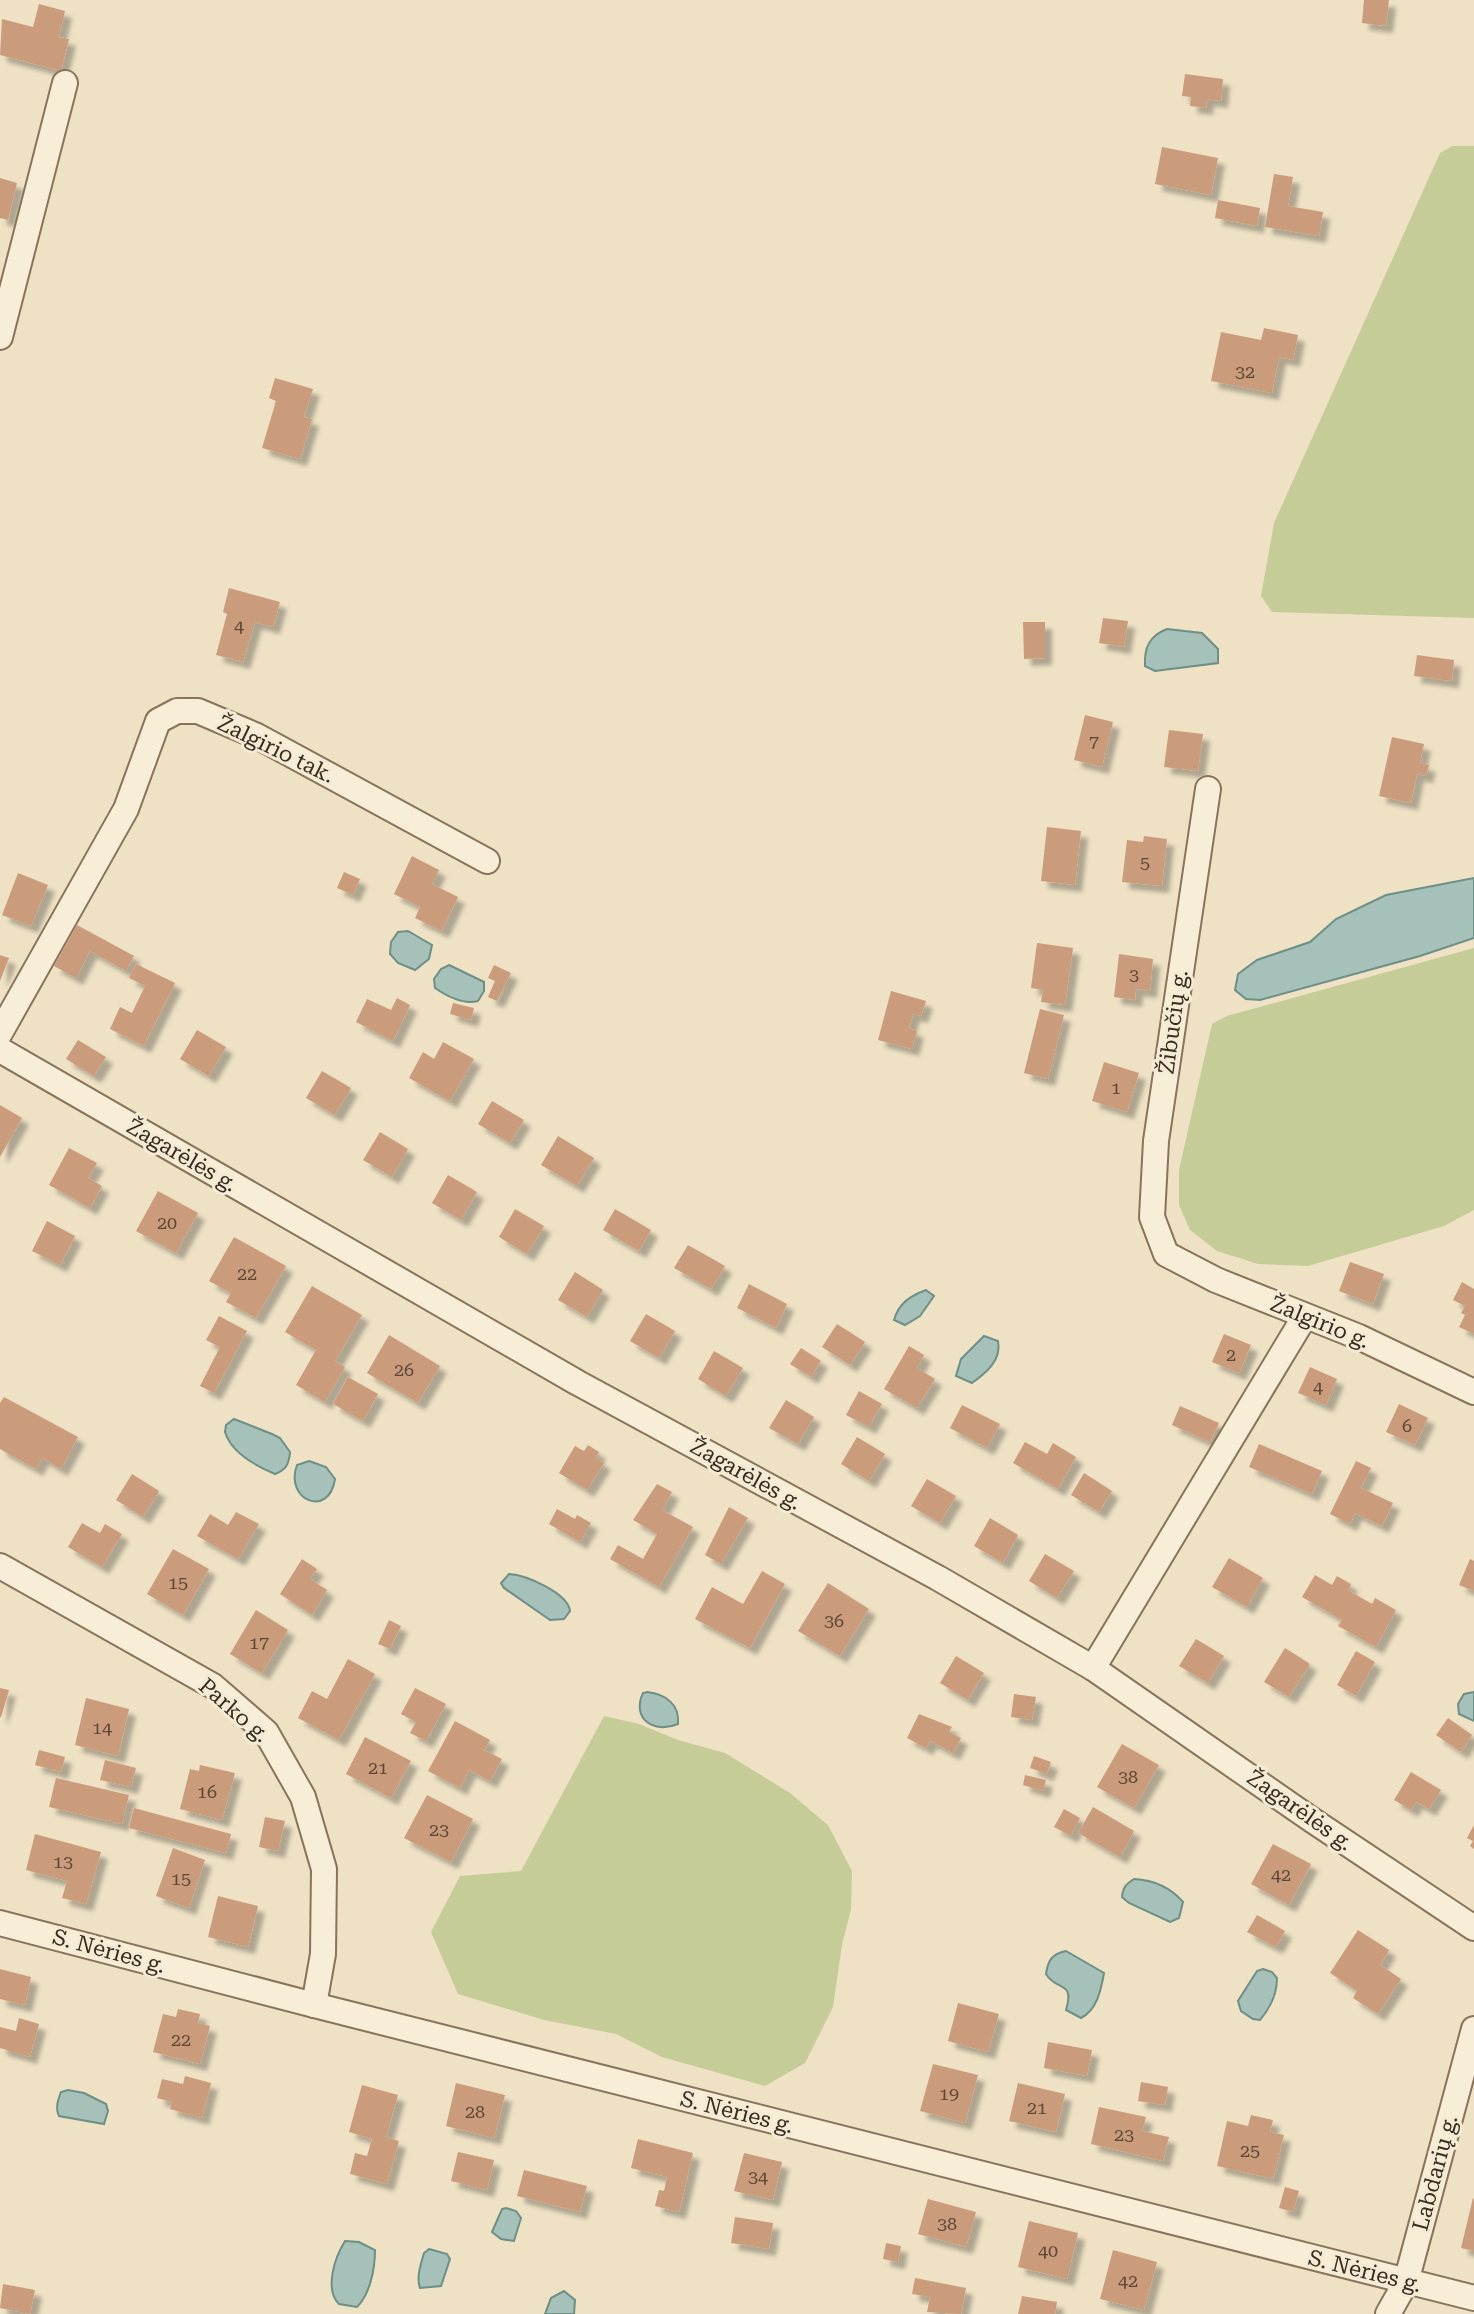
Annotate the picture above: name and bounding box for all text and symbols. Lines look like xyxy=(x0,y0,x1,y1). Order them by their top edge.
house number: 32 xyxy=(1235,361,1255,382)
house number: 4 xyxy=(234,615,244,636)
street label: Žalgirio tak. xyxy=(213,709,339,788)
house number: 7 xyxy=(1089,731,1099,752)
house number: 5 xyxy=(1140,852,1150,873)
house number: 3 xyxy=(1129,964,1139,985)
street label: Žibučių g. xyxy=(1152,968,1193,1076)
house number: 1 xyxy=(1111,1077,1121,1098)
street label: Žagarėlės g. xyxy=(122,1113,242,1197)
house number: 20 xyxy=(157,1212,177,1233)
house number: 22 xyxy=(237,1263,257,1284)
street label: Žalgirio g. xyxy=(1267,1290,1374,1353)
house number: 2 xyxy=(1226,1344,1236,1365)
house number: 26 xyxy=(394,1359,414,1380)
house number: 4 xyxy=(1313,1376,1323,1397)
house number: 6 xyxy=(1402,1415,1412,1436)
street label: Žagarėlės g. xyxy=(686,1432,806,1515)
house number: 15 xyxy=(168,1572,188,1593)
house number: 36 xyxy=(824,1610,844,1631)
house number: 17 xyxy=(249,1632,269,1653)
street label: Parko g. xyxy=(194,1673,274,1747)
house number: 14 xyxy=(92,1717,112,1738)
house number: 21 xyxy=(368,1757,388,1778)
street label: Žagarėlės g. xyxy=(1242,1764,1358,1856)
house number: 38 xyxy=(1118,1766,1138,1787)
house number: 16 xyxy=(197,1781,217,1802)
house number: 23 xyxy=(429,1819,449,1840)
house number: 13 xyxy=(53,1851,73,1872)
house number: 42 xyxy=(1271,1864,1291,1885)
house number: 15 xyxy=(171,1868,191,1889)
street label: S. Nėries g. xyxy=(50,1924,168,1978)
house number: 22 xyxy=(171,2029,191,2050)
house number: 19 xyxy=(939,2083,959,2104)
street label: S. Nėries g. xyxy=(678,2086,796,2138)
house number: 21 xyxy=(1027,2097,1047,2118)
house number: 28 xyxy=(465,2101,485,2122)
street label: Labdarių g. xyxy=(1408,2112,1462,2234)
house number: 23 xyxy=(1114,2124,1134,2145)
house number: 25 xyxy=(1240,2140,1260,2161)
house number: 34 xyxy=(748,2166,768,2187)
house number: 38 xyxy=(937,2213,957,2234)
house number: 40 xyxy=(1038,2240,1058,2261)
street label: S. Nėries g. xyxy=(1306,2245,1424,2297)
house number: 42 xyxy=(1118,2270,1138,2291)

